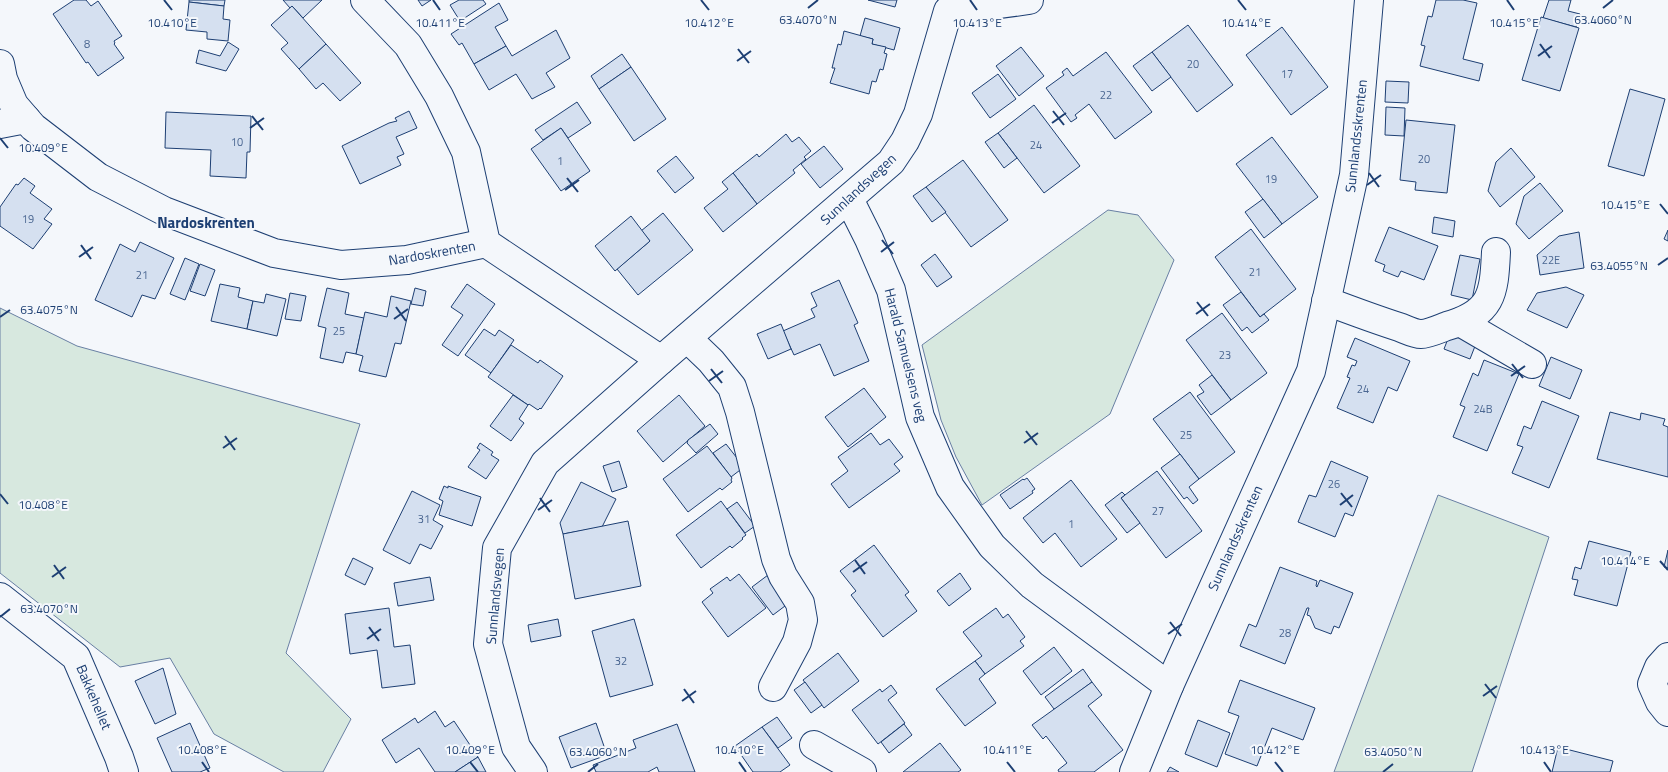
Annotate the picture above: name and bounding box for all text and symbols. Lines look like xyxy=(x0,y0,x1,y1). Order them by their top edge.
text: 63.4070°N xyxy=(779,10,837,29)
text: 63.4060°N xyxy=(1574,10,1632,29)
text: 10.410°E xyxy=(147,13,197,32)
text: 10.411°E xyxy=(415,13,465,32)
text: 10.412°E xyxy=(684,13,734,32)
text: 10.413°E xyxy=(952,13,1002,32)
text: 10.414°E xyxy=(1221,13,1271,32)
text: 10.415°E xyxy=(1489,13,1539,32)
house number: 8 xyxy=(84,36,90,52)
house number: 20 xyxy=(1187,56,1199,72)
house number: 17 xyxy=(1281,66,1293,82)
street label: Sunnlandsskrenten xyxy=(1339,78,1372,194)
house number: 22 xyxy=(1100,87,1112,103)
house number: 10 xyxy=(231,134,243,150)
house number: 24 xyxy=(1030,137,1042,153)
text: 10.409°E xyxy=(18,138,68,157)
street label: Sunnlandsvegen xyxy=(815,148,900,229)
house number: 20 xyxy=(1418,151,1430,167)
house number: 1 xyxy=(557,153,563,169)
house number: 19 xyxy=(1265,171,1277,187)
text: 10.415°E xyxy=(1600,195,1650,214)
house number: 19 xyxy=(22,211,34,227)
district label: Nardoskrenten xyxy=(157,211,255,234)
street label: Nardoskrenten xyxy=(387,235,477,270)
house number: 22E xyxy=(1542,252,1560,268)
text: 63.4055°N xyxy=(1590,256,1648,275)
house number: 21 xyxy=(1249,264,1261,280)
house number: 21 xyxy=(136,267,148,283)
street label: Harald Samuelsens veg xyxy=(880,286,933,424)
text: 63.4075°N xyxy=(20,300,78,319)
house number: 25 xyxy=(333,323,345,339)
house number: 23 xyxy=(1219,347,1231,363)
house number: 24 xyxy=(1357,381,1369,397)
house number: 24B xyxy=(1473,401,1493,417)
house number: 25 xyxy=(1180,427,1192,443)
house number: 26 xyxy=(1328,476,1340,492)
street label: Sunnlandsskrenten xyxy=(1202,482,1267,594)
text: 10.408°E xyxy=(18,495,68,514)
house number: 27 xyxy=(1152,503,1164,519)
house number: 31 xyxy=(418,511,430,527)
house number: 1 xyxy=(1068,516,1074,532)
street label: Sunnlandsvegen xyxy=(480,547,509,645)
text: 10.414°E xyxy=(1600,551,1650,570)
text: 63.4070°N xyxy=(20,599,78,618)
house number: 28 xyxy=(1279,625,1291,641)
house number: 32 xyxy=(615,653,627,669)
street label: Bakkehellet xyxy=(71,661,118,733)
text: 10.408°E xyxy=(177,740,227,759)
text: 10.409°E xyxy=(445,740,495,759)
text: 10.410°E xyxy=(714,740,764,759)
text: 10.411°E xyxy=(982,740,1032,759)
text: 10.412°E xyxy=(1250,740,1300,759)
text: 10.413°E xyxy=(1519,740,1569,759)
text: 63.4060°N xyxy=(569,742,627,761)
text: 63.4050°N xyxy=(1364,742,1422,761)

